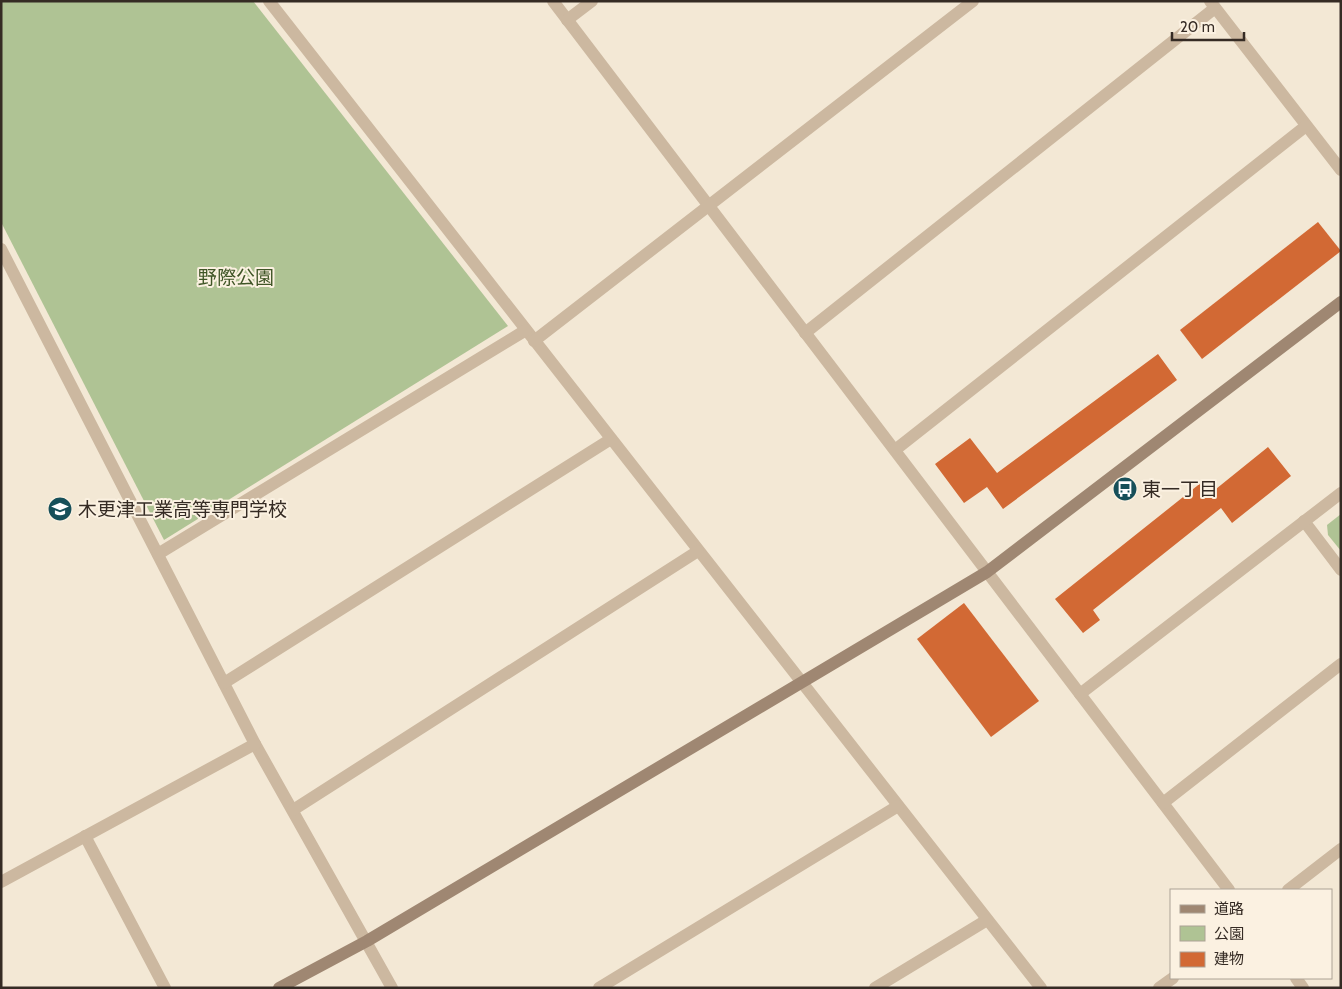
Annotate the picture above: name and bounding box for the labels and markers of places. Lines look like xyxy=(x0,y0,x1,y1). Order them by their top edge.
bus stop icon: 東一丁目 xyxy=(1112,476,1138,502)
place label: 東一丁目 xyxy=(1142,478,1218,501)
school or university icon: 木更津工業高等専門学校 xyxy=(47,496,73,522)
place label: 木更津工業高等専門学校 xyxy=(78,498,287,521)

